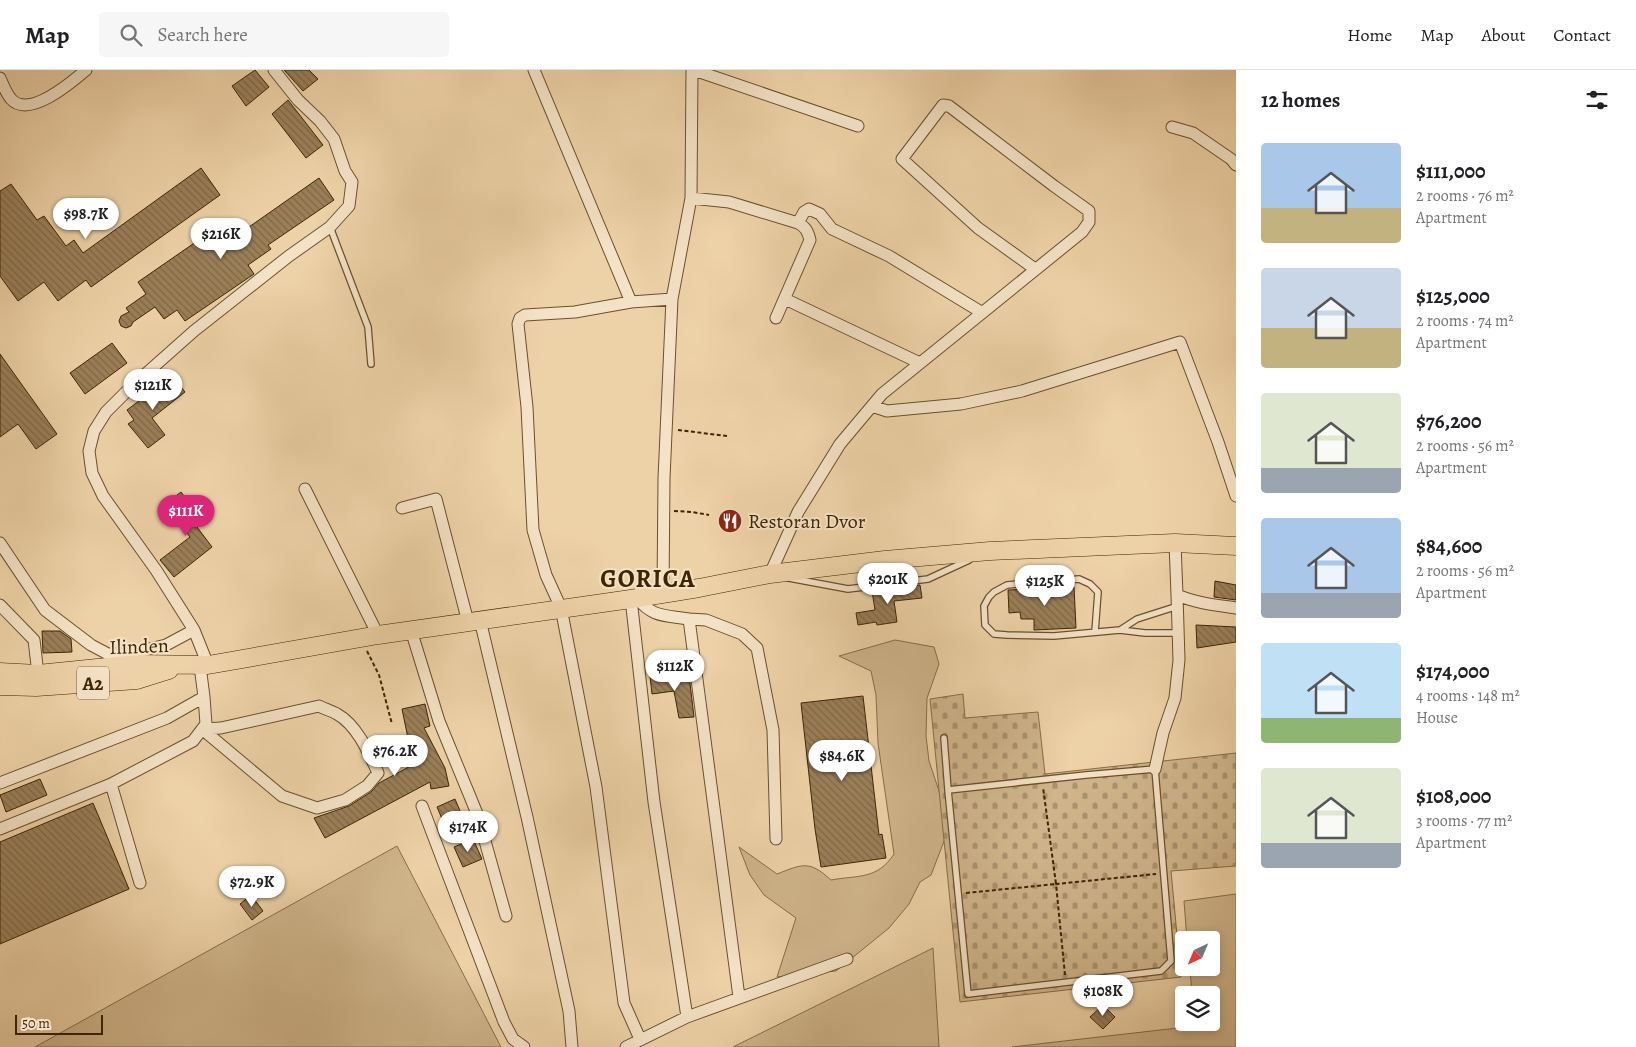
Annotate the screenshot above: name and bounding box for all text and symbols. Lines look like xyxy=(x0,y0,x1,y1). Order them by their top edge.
search box xyxy=(99,12,449,57)
text: Map xyxy=(25,19,69,51)
icon: search xyxy=(117,21,145,49)
text: Search here xyxy=(157,22,248,48)
text: Home xyxy=(1347,23,1392,47)
text: Map xyxy=(1420,23,1453,47)
text: About xyxy=(1481,23,1525,47)
text: Contact xyxy=(1553,23,1611,47)
text: 12 homes xyxy=(1261,86,1340,114)
icon: filters xyxy=(1583,86,1611,114)
text: $111,000 xyxy=(1416,157,1486,185)
icon: home xyxy=(1301,163,1361,223)
text: 2 rooms · 76 m² xyxy=(1416,185,1514,207)
pin: $98.7K xyxy=(45,198,127,240)
text: $98.7K xyxy=(64,203,108,225)
text: Apartment xyxy=(1416,207,1487,229)
pin: $216K xyxy=(186,218,256,260)
text: $216K xyxy=(202,223,240,245)
text: $125,000 xyxy=(1416,282,1490,310)
icon: home xyxy=(1301,288,1361,348)
text: 2 rooms · 74 m² xyxy=(1416,310,1514,332)
text: Apartment xyxy=(1416,332,1487,354)
pin: $121K xyxy=(118,368,188,411)
text: $121K xyxy=(134,374,172,396)
text: $76,200 xyxy=(1416,407,1481,435)
icon: home xyxy=(1301,413,1361,473)
text: 2 rooms · 56 m² xyxy=(1416,435,1514,457)
text: Apartment xyxy=(1416,457,1487,479)
pin: $111K xyxy=(151,494,221,537)
text: $111K xyxy=(168,500,204,522)
restaurant icon: Restoran Dvor xyxy=(717,508,743,534)
place label: Restoran Dvor xyxy=(748,508,866,535)
text: $84,600 xyxy=(1416,532,1482,560)
icon: home xyxy=(1301,538,1361,598)
text: 2 rooms · 56 m² xyxy=(1416,560,1514,582)
district label: GORICA xyxy=(600,562,696,596)
pin: $201K xyxy=(853,562,923,605)
pin: $125K xyxy=(1010,564,1080,607)
text: $201K xyxy=(868,568,908,590)
text: $125K xyxy=(1026,570,1064,592)
text: Apartment xyxy=(1416,582,1487,604)
street label: Ilinden xyxy=(109,632,169,661)
pin: $112K xyxy=(640,650,710,692)
text: $112K xyxy=(656,655,694,677)
text: $174,000 xyxy=(1416,657,1489,685)
icon: home xyxy=(1301,663,1361,723)
road number: A2 xyxy=(77,666,109,700)
text: 4 rooms · 148 m² xyxy=(1416,685,1520,707)
text: House xyxy=(1416,707,1458,729)
pin: $76.2K xyxy=(354,734,436,777)
text: $76.2K xyxy=(373,740,417,762)
pin: $84.6K xyxy=(801,740,883,782)
text: $84.6K xyxy=(819,745,865,767)
text: $108,000 xyxy=(1416,782,1491,810)
icon: home xyxy=(1301,788,1361,848)
pin: $174K xyxy=(433,810,503,853)
text: 3 rooms · 77 m² xyxy=(1416,810,1512,832)
text: $174K xyxy=(449,816,487,838)
text: Apartment xyxy=(1416,832,1487,854)
pin: $72.9K xyxy=(211,866,293,908)
text: $72.9K xyxy=(230,871,274,893)
north arrow xyxy=(1175,931,1220,976)
map controls xyxy=(1175,931,1220,1031)
pin: $108K xyxy=(1068,974,1138,1017)
text: $108K xyxy=(1083,980,1123,1002)
button: layers xyxy=(1175,986,1220,1031)
scale bar xyxy=(15,1012,102,1035)
text: 50 m xyxy=(22,1014,50,1033)

